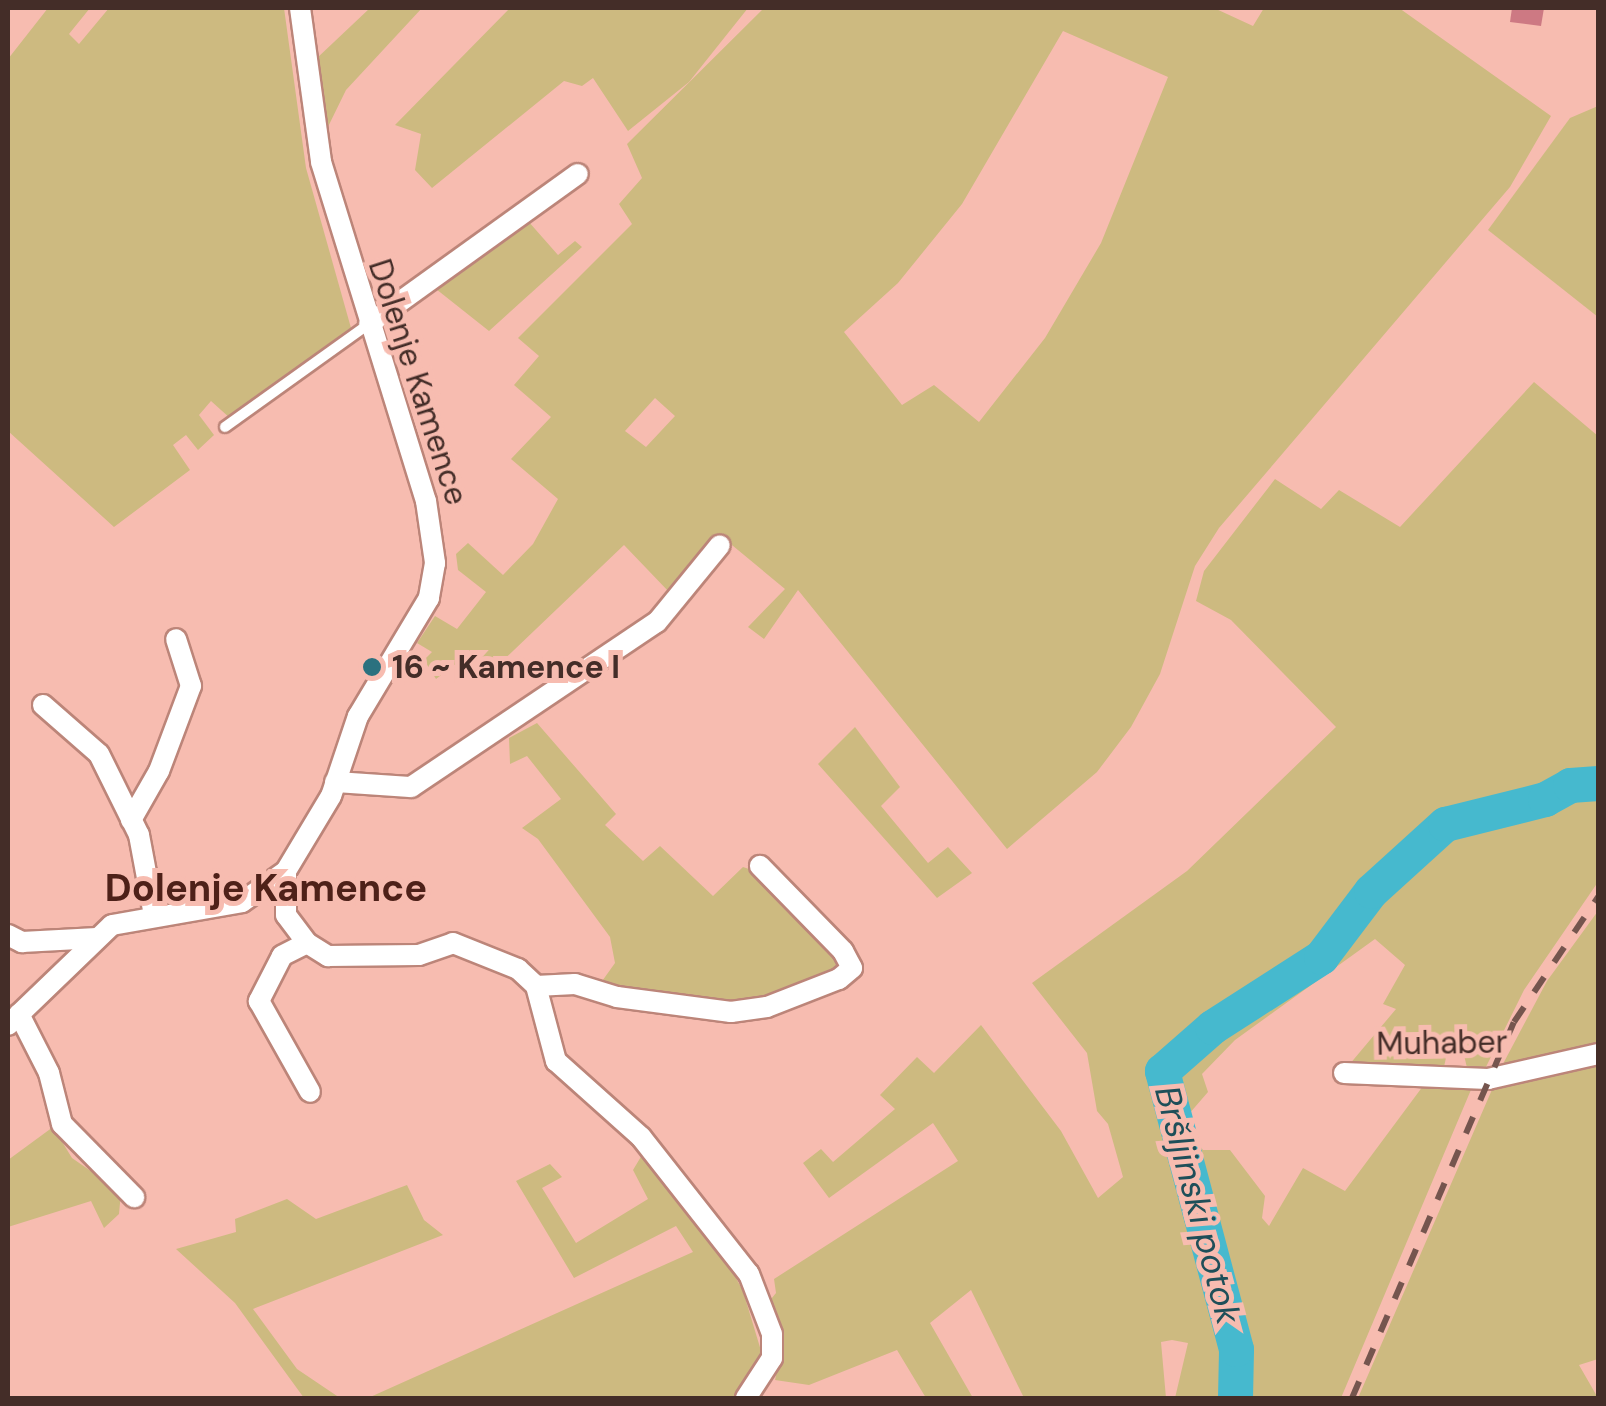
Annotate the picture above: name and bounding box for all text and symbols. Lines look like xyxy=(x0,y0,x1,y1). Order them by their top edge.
street label: Dolenje Kamence xyxy=(360,254,476,510)
place label: 16 ~ Kamence I xyxy=(392,648,620,686)
marker: 16 ~ Kamence I xyxy=(361,656,383,678)
district label: Dolenje Kamence xyxy=(105,866,427,912)
street label: Muhaber xyxy=(1376,1023,1508,1063)
water label: Bršljinski potok xyxy=(1146,1081,1250,1329)

